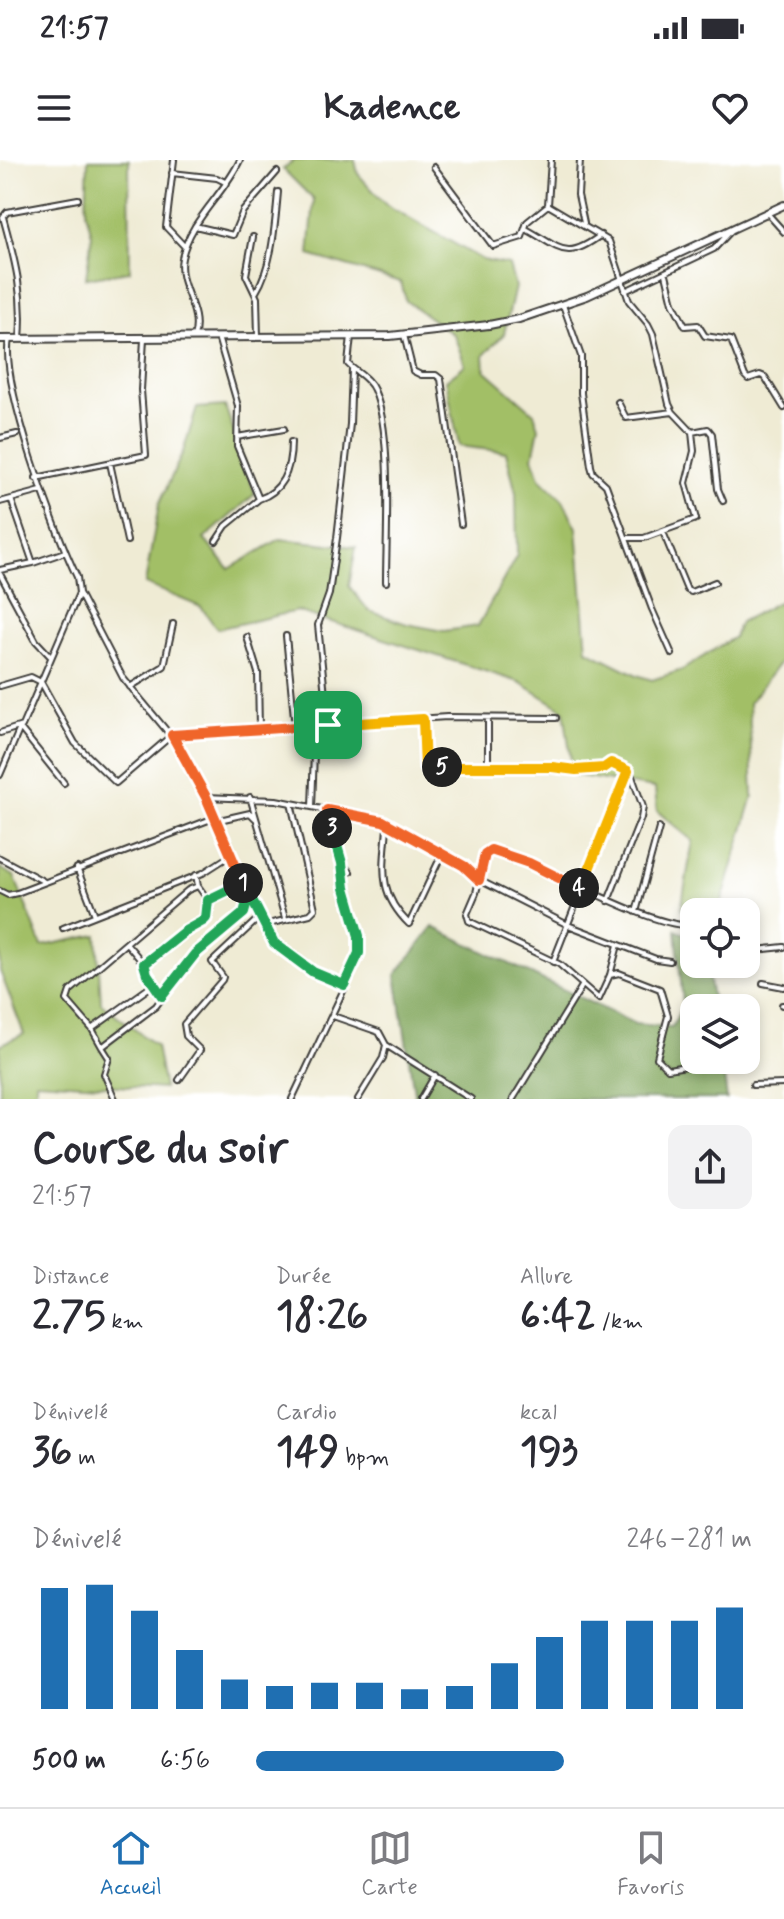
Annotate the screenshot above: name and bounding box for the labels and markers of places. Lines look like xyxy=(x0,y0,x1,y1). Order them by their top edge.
pin xyxy=(294,691,362,759)
pin: 5 xyxy=(422,747,462,787)
pin: 3 xyxy=(312,808,352,848)
pin: 1 xyxy=(223,863,263,903)
pin: 4 xyxy=(559,868,599,908)

